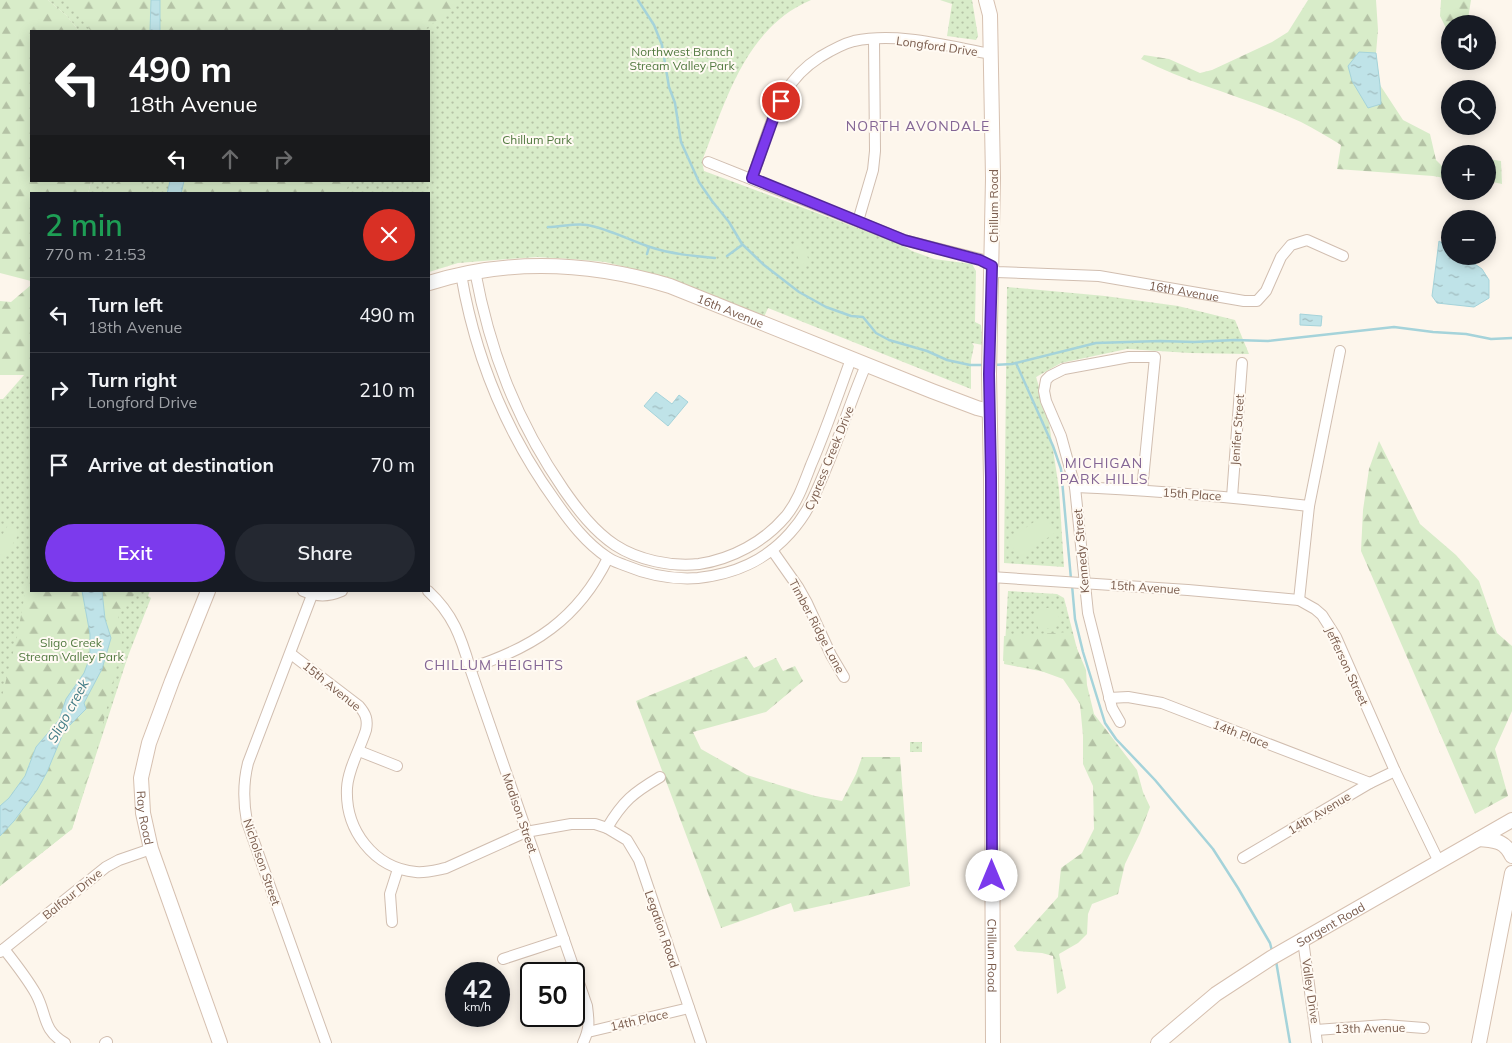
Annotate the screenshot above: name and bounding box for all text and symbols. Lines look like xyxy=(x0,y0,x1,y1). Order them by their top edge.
map controls xyxy=(1441,15,1496,265)
button: sound xyxy=(1441,15,1496,70)
street label: Longford Drive xyxy=(895,33,979,59)
park label: Northwest Branch Stream Valley Park xyxy=(629,44,735,73)
text: 490 m xyxy=(128,47,232,91)
icon: left xyxy=(45,50,110,115)
pin xyxy=(760,80,802,122)
button: search xyxy=(1441,80,1496,135)
icon: arrive xyxy=(767,87,795,115)
text: 18th Avenue xyxy=(128,90,257,118)
district label: NORTH AVONDALE xyxy=(846,117,990,135)
park label: Chillum Park xyxy=(502,132,573,147)
icon: left xyxy=(163,145,191,173)
icon: ahead xyxy=(216,145,244,173)
icon: right xyxy=(269,145,297,173)
button: + xyxy=(1441,145,1496,200)
street label: Chillum Road xyxy=(986,169,1001,243)
text: 2 min xyxy=(45,206,123,244)
button: close xyxy=(363,209,415,261)
button: − xyxy=(1441,210,1496,265)
text: 770 m · 21:53 xyxy=(45,244,146,264)
street label: 16th Avenue xyxy=(1148,277,1220,304)
street label: 16th Avenue xyxy=(695,290,766,330)
text: Turn left xyxy=(88,293,163,317)
icon: left xyxy=(45,301,73,329)
text: 490 m xyxy=(359,303,415,327)
text: 18th Avenue xyxy=(88,317,182,337)
text: Turn right xyxy=(88,368,177,392)
icon: right xyxy=(45,376,73,404)
text: 210 m xyxy=(359,378,415,402)
text: Longford Drive xyxy=(88,392,197,412)
street label: Jenifer Street xyxy=(1227,394,1247,466)
street label: Cypress Creek Drive xyxy=(801,404,857,512)
icon: arrive xyxy=(45,451,73,479)
text: Arrive at destination xyxy=(88,453,274,477)
text: 70 m xyxy=(371,453,415,477)
district label: MICHIGAN PARK HILLS xyxy=(1060,454,1148,488)
street label: 15th Place xyxy=(1162,484,1222,504)
street label: Kennedy Street xyxy=(1070,508,1092,594)
button: Exit xyxy=(45,524,225,582)
button: Share xyxy=(235,524,415,582)
street label: Timber Ridge Lane xyxy=(786,576,848,676)
street label: 15th Avenue xyxy=(1109,577,1181,597)
street label: Jefferson Street xyxy=(1322,624,1372,708)
park label: Sligo Creek Stream Valley Park xyxy=(18,635,124,664)
district label: CHILLUM HEIGHTS xyxy=(424,656,564,674)
street label: 15th Avenue xyxy=(300,658,364,714)
water label: Sligo creek xyxy=(43,675,93,746)
street label: 14th Place xyxy=(1211,716,1271,752)
street label: Madison Street xyxy=(499,771,541,855)
street label: 14th Avenue xyxy=(1285,788,1353,838)
street label: Ray Road xyxy=(134,790,157,846)
street label: Nicholson Street xyxy=(240,817,284,907)
position arrow xyxy=(965,849,1017,901)
street label: Balfour Drive xyxy=(39,865,105,923)
street label: Legation Road xyxy=(642,888,682,970)
street label: Sargent Road xyxy=(1293,899,1367,950)
street label: Chillum Road xyxy=(985,918,1000,992)
street label: Valley Drive xyxy=(1299,958,1323,1024)
speed limit sign: 50 xyxy=(520,962,585,1027)
text: 42 xyxy=(462,973,493,1004)
text: km/h xyxy=(464,999,491,1014)
street label: 14th Place xyxy=(609,1006,669,1034)
street label: 13th Avenue xyxy=(1335,1020,1405,1036)

